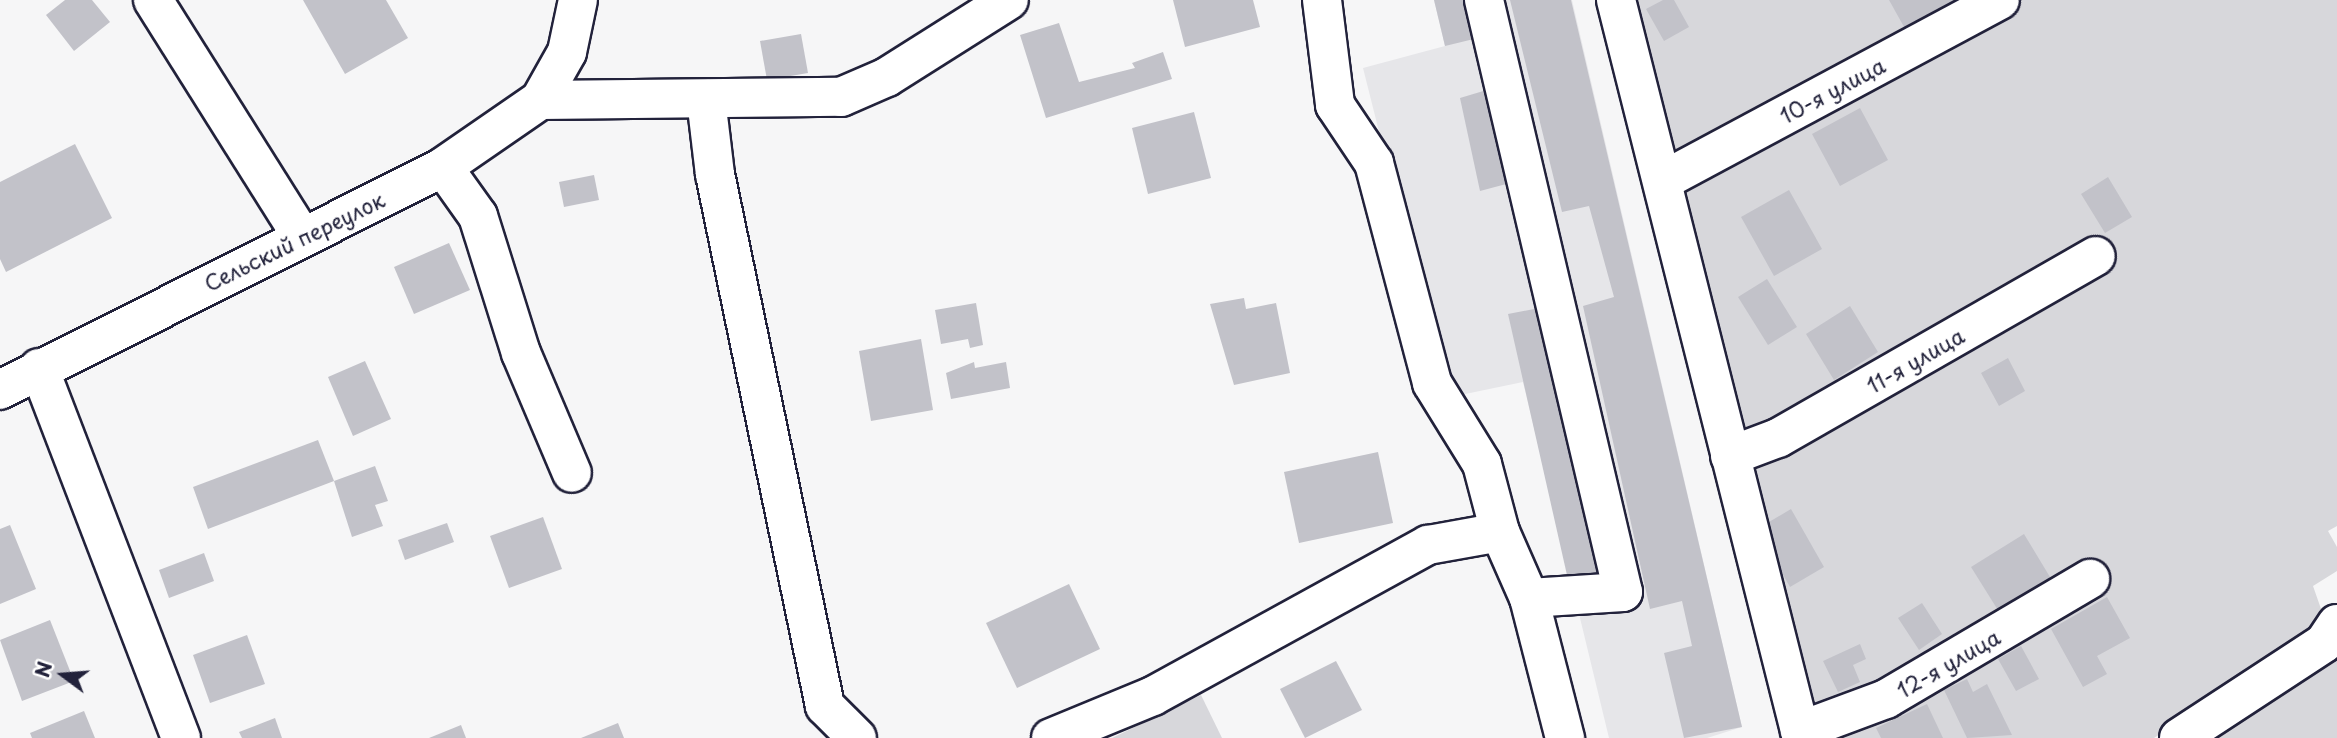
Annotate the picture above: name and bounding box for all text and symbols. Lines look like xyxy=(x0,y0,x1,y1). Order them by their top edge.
street label: 10-я улица xyxy=(1775,52,1889,128)
street label: Сельский переулок xyxy=(200,186,388,296)
street label: 11-я улица xyxy=(1862,322,1968,398)
street label: 12-я улица xyxy=(1892,623,2004,703)
north arrow xyxy=(28,640,98,710)
text: N xyxy=(27,658,58,680)

